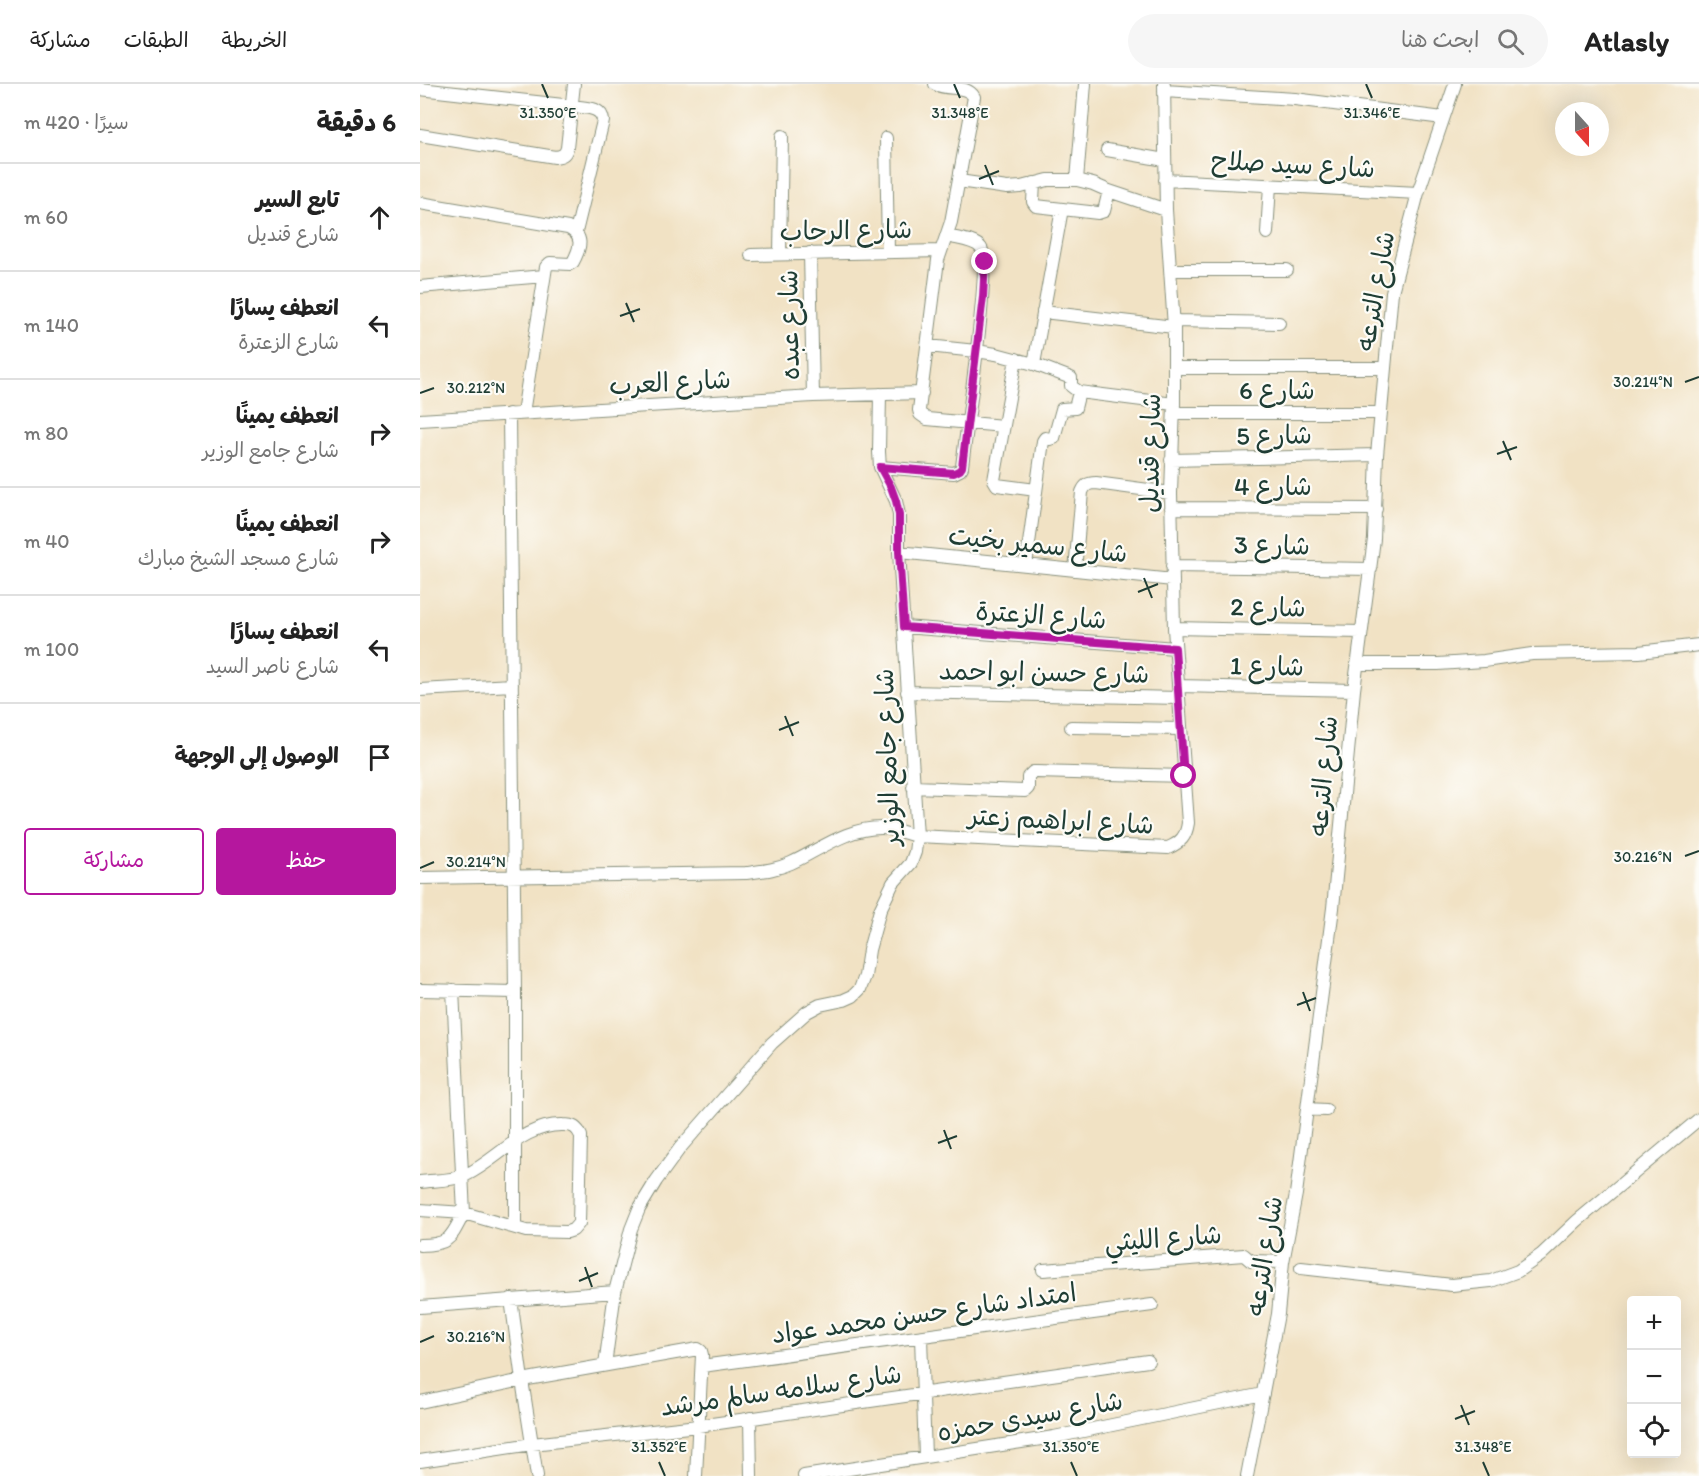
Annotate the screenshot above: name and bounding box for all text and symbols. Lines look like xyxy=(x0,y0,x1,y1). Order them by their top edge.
search box xyxy=(1128,14,1548,68)
text: Atlasly xyxy=(1584,24,1669,58)
icon: search xyxy=(1494,25,1527,58)
text: ابحث هنا xyxy=(1401,26,1479,53)
text: مشاركة xyxy=(30,27,91,52)
text: الطبقات xyxy=(124,27,189,52)
text: الخريطة xyxy=(222,27,287,52)
north arrow xyxy=(1555,102,1609,156)
text: 31.350°E xyxy=(520,104,576,122)
text: 31.348°E xyxy=(932,104,988,122)
text: 31.346°E xyxy=(1344,104,1400,122)
text: 6 دقيقة xyxy=(316,106,396,138)
text: سيرًا · 420 m xyxy=(24,110,129,134)
street label: شارع سيد صلاح xyxy=(1210,144,1376,186)
text: تابع السير xyxy=(256,186,339,213)
icon: ahead xyxy=(363,201,396,234)
text: 60 m xyxy=(24,205,68,229)
street label: شارع الرحاب xyxy=(779,213,913,249)
text: شارع قنديل xyxy=(247,222,339,246)
street label: شارع الترعه xyxy=(1349,229,1403,354)
route end xyxy=(971,248,997,274)
street label: شارع عبده xyxy=(772,270,808,380)
text: انعطف يسارًا xyxy=(230,294,339,321)
icon: left xyxy=(363,309,396,342)
text: 140 m xyxy=(24,313,79,337)
text: شارع الزعترة xyxy=(238,330,339,354)
street label: شارع العرب xyxy=(608,363,732,403)
text: 30.214°N xyxy=(1613,373,1673,391)
street label: شارع 6 xyxy=(1239,374,1315,408)
text: 30.212°N xyxy=(447,379,505,397)
street label: شارع قنديل xyxy=(1133,393,1169,513)
text: انعطف يمينًا xyxy=(236,402,339,429)
icon: right xyxy=(363,417,396,450)
street label: شارع 5 xyxy=(1236,418,1312,454)
text: 80 m xyxy=(24,421,69,445)
text: شارع جامع الوزير xyxy=(203,438,339,462)
street label: شارع 4 xyxy=(1234,470,1312,504)
text: انعطف يمينًا xyxy=(236,510,339,537)
street label: شارع سمير بخيت xyxy=(947,519,1129,571)
icon: right xyxy=(363,525,396,558)
street label: شارع 3 xyxy=(1234,528,1310,564)
text: 40 m xyxy=(24,529,70,553)
text: شارع مسجد الشيخ مبارك xyxy=(138,546,339,570)
street label: شارع 2 xyxy=(1230,590,1306,626)
street label: شارع الزعترة xyxy=(974,594,1107,638)
text: انعطف يسارًا xyxy=(230,618,339,645)
icon: left xyxy=(363,633,396,666)
text: 100 m xyxy=(24,637,79,661)
street label: شارع 1 xyxy=(1230,649,1304,685)
text: شارع ناصر السيد xyxy=(206,654,339,678)
street label: شارع حسن ابو احمد xyxy=(938,654,1150,692)
street label: شارع جامع الوزير xyxy=(868,668,909,848)
street label: شارع الترعه xyxy=(1302,714,1346,838)
icon: arrive xyxy=(363,741,396,774)
text: الوصول إلى الوجهة xyxy=(174,742,339,769)
route start xyxy=(1170,762,1196,788)
street label: شارع ابراهيم زعتر xyxy=(965,799,1155,845)
button: مشاركة xyxy=(24,828,204,895)
button: حفظ xyxy=(216,828,396,895)
text: 30.216°N xyxy=(1614,848,1672,866)
text: 30.214°N xyxy=(446,853,506,871)
street label: شارع الترعه xyxy=(1239,1194,1291,1319)
street label: شارع الليثي xyxy=(1103,1218,1223,1265)
street label: امتداد شارع حسن محمد عواد xyxy=(770,1276,1079,1352)
map controls xyxy=(1627,1296,1681,1458)
button: + xyxy=(1627,1296,1681,1350)
text: 30.216°N xyxy=(447,1328,505,1346)
button: − xyxy=(1627,1350,1681,1404)
street label: شارع سلامه سالم مرشد xyxy=(658,1357,904,1427)
street label: شارع سيدى حمزه xyxy=(935,1384,1126,1450)
button: locate xyxy=(1627,1404,1681,1458)
text: 31.352°E xyxy=(631,1438,687,1456)
text: 31.350°E xyxy=(1043,1438,1099,1456)
text: 31.348°E xyxy=(1455,1438,1511,1456)

